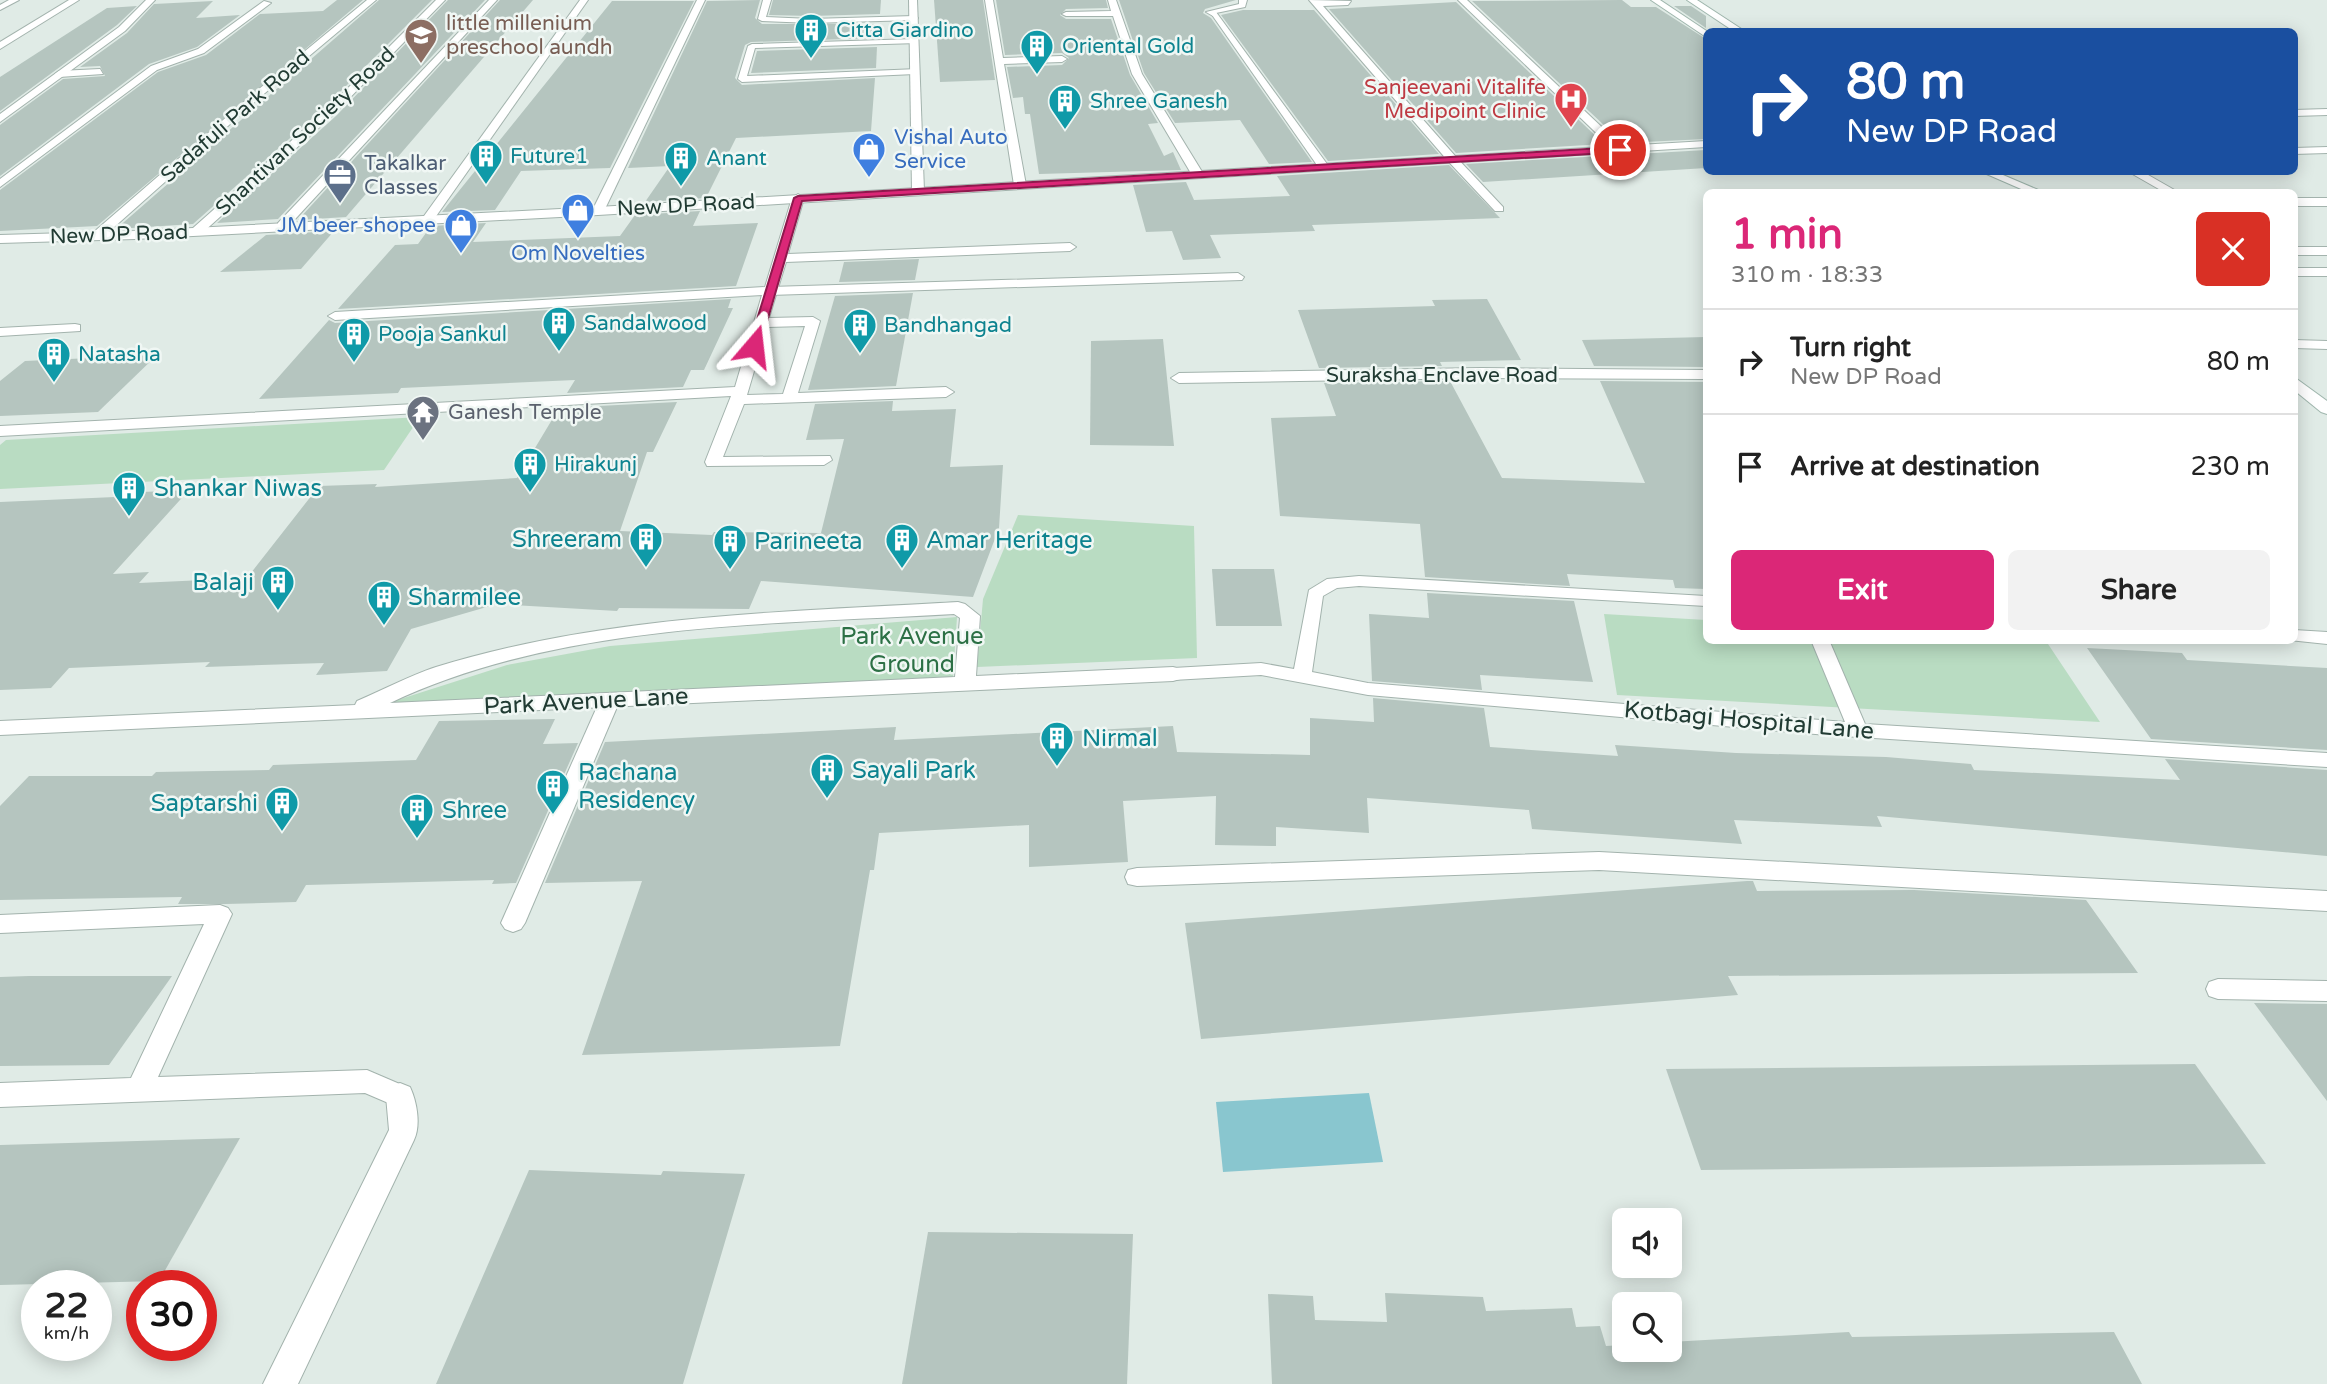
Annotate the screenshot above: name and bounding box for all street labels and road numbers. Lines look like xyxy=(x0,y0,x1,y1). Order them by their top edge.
street label: Shantivan Society Road xyxy=(211,42,400,221)
street label: Sadafuli Park Road xyxy=(156,45,315,188)
street label: New DP Road xyxy=(616,189,756,222)
street label: New DP Road xyxy=(49,220,189,249)
street label: Suraksha Enclave Road xyxy=(1326,363,1558,388)
street label: Park Avenue Lane xyxy=(483,682,689,721)
street label: Kotbagi Hospital Lane xyxy=(1623,695,1875,746)

